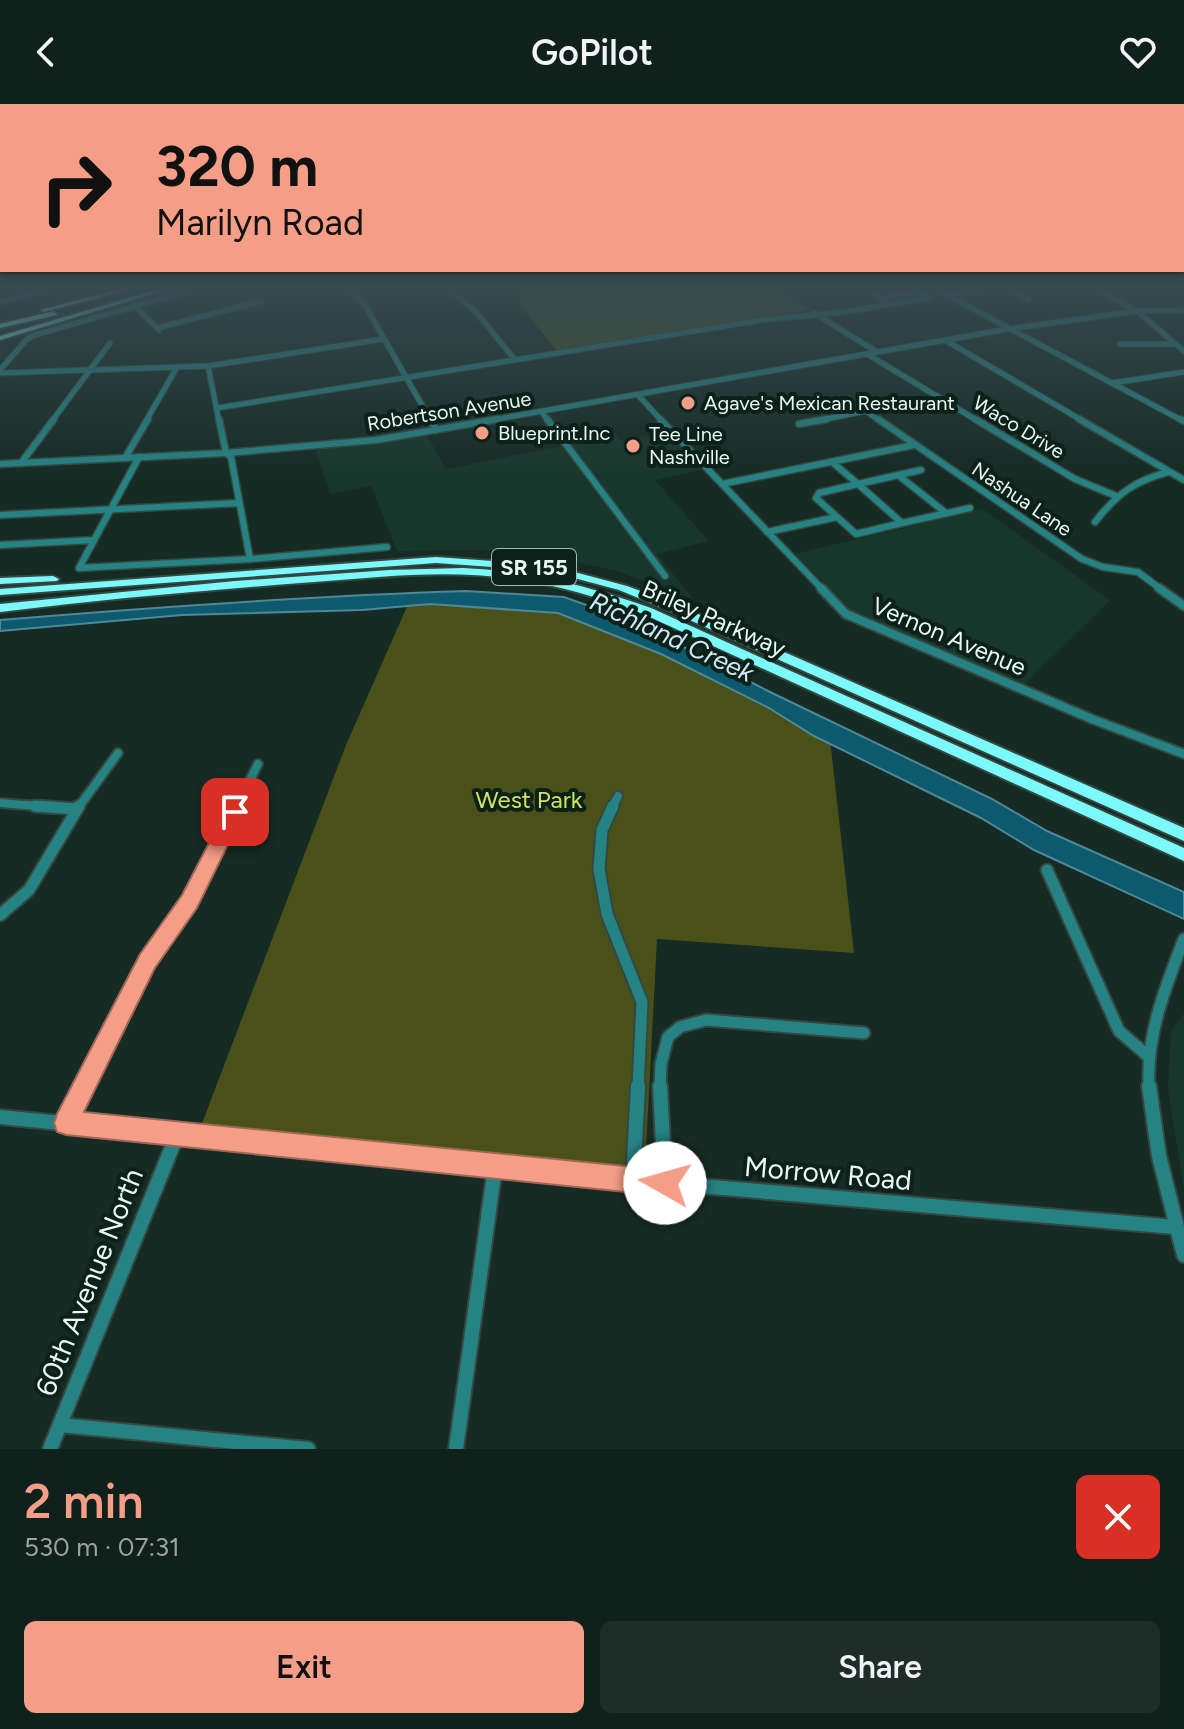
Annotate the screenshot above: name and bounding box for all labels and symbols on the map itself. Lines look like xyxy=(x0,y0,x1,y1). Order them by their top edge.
street label: Robertson Avenue xyxy=(365,386,533,436)
street label: Waco Drive xyxy=(969,390,1069,464)
place label: Agave's Mexican Restaurant xyxy=(704,391,955,415)
marker: Agave's Mexican Restaurant xyxy=(679,394,697,412)
place label: Blueprint.Inc xyxy=(498,421,610,445)
place label: Tee Line Nashville xyxy=(649,422,730,469)
marker: Blueprint.Inc xyxy=(473,424,491,442)
marker: Tee Line Nashville xyxy=(624,437,642,455)
street label: Nashua Lane xyxy=(968,457,1077,541)
road number: SR 155 xyxy=(492,549,576,585)
street label: Briley Parkway xyxy=(638,573,791,663)
water label: Richland Creek xyxy=(585,585,760,689)
street label: Vernon Avenue xyxy=(868,590,1030,682)
pin xyxy=(201,778,269,846)
park label: West Park xyxy=(476,785,583,814)
position arrow xyxy=(623,1141,707,1225)
street label: Morrow Road xyxy=(743,1149,913,1197)
street label: 60th Avenue North xyxy=(28,1163,150,1401)

